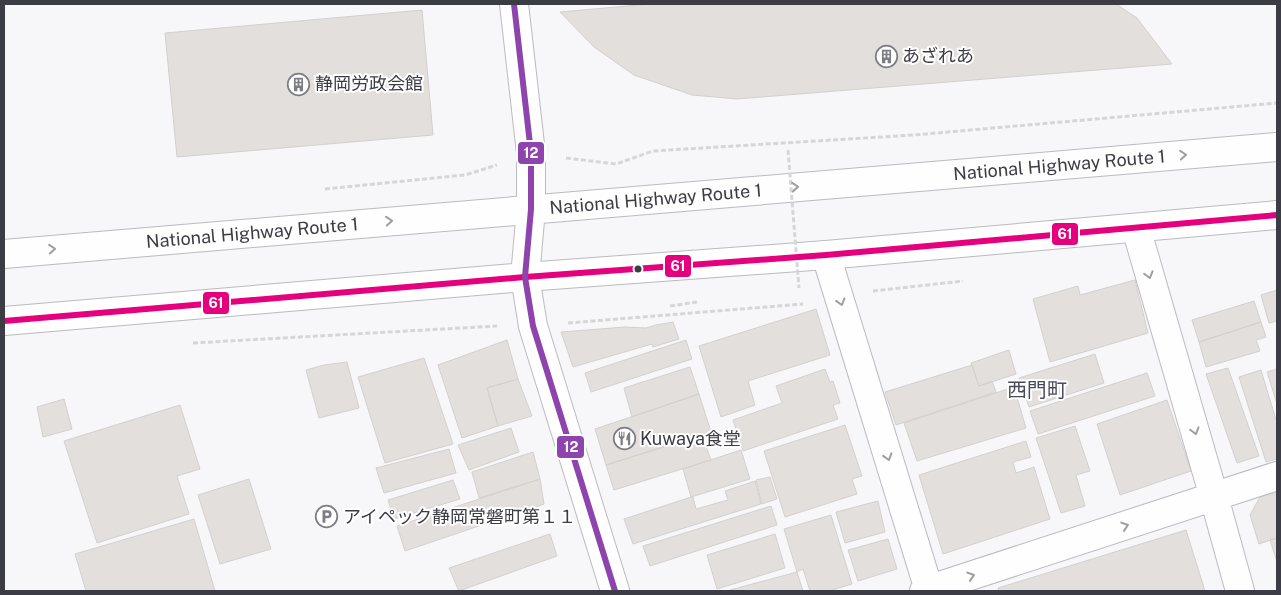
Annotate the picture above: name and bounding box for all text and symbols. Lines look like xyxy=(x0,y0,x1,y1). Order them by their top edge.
building icon: あざれあ xyxy=(874,44,898,68)
place label: あざれあ xyxy=(902,45,974,66)
building icon: 静岡労政会館 xyxy=(287,72,311,96)
place label: 静岡労政会館 xyxy=(315,73,423,94)
line badge: 12 xyxy=(517,141,545,165)
text: 12 xyxy=(524,145,539,161)
street label: National Highway Route 1 xyxy=(952,145,1166,184)
one-way arrow xyxy=(1180,150,1188,161)
street label: National Highway Route 1 xyxy=(549,179,763,218)
one-way arrow xyxy=(791,182,799,193)
street label: National Highway Route 1 xyxy=(145,213,359,252)
one-way arrow xyxy=(385,216,393,227)
line badge: 61 xyxy=(1051,222,1079,246)
text: 61 xyxy=(1057,226,1073,242)
one-way arrow xyxy=(49,244,57,255)
line badge: 61 xyxy=(664,254,692,278)
text: 61 xyxy=(670,258,686,274)
unlabelled marker xyxy=(633,264,643,274)
one-way arrow xyxy=(1144,271,1154,279)
line badge: 61 xyxy=(202,291,230,315)
text: 61 xyxy=(208,295,224,311)
one-way arrow xyxy=(835,297,845,306)
district label: 西門町 xyxy=(1007,378,1067,402)
restaurant icon: Kuwaya食堂 xyxy=(612,427,636,451)
one-way arrow xyxy=(1189,427,1199,435)
place label: Kuwaya食堂 xyxy=(640,428,741,449)
line badge: 12 xyxy=(556,435,585,459)
text: 12 xyxy=(564,439,579,455)
one-way arrow xyxy=(883,453,893,461)
parking icon: アイペック静岡常磐町第１１ xyxy=(315,505,339,529)
place label: アイペック静岡常磐町第１１ xyxy=(343,506,576,527)
one-way arrow xyxy=(1120,521,1129,531)
one-way arrow xyxy=(966,572,974,582)

